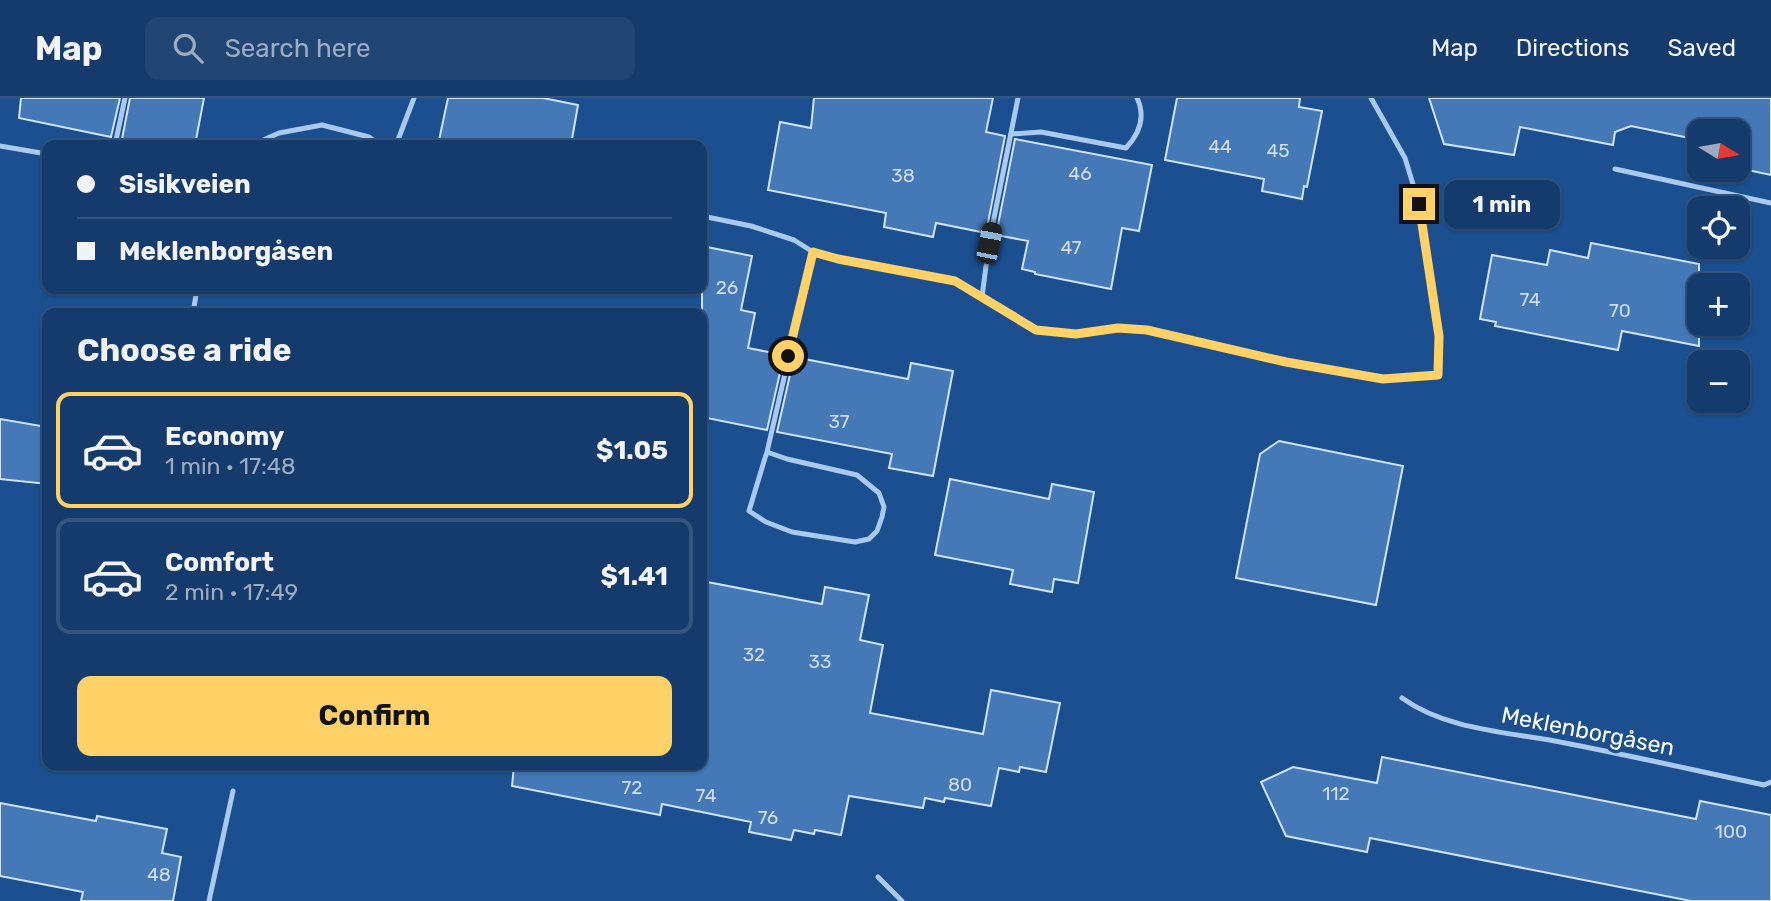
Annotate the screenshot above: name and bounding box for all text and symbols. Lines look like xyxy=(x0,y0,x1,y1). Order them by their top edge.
search box xyxy=(145,17,635,80)
text: Map xyxy=(35,29,103,68)
icon: search xyxy=(169,29,207,67)
text: Search here xyxy=(225,33,370,64)
text: Map xyxy=(1431,34,1478,62)
text: Directions xyxy=(1516,34,1629,62)
text: Saved xyxy=(1667,34,1736,62)
north arrow xyxy=(1687,119,1750,182)
map controls xyxy=(1687,119,1750,413)
house number: 44 xyxy=(1208,135,1232,158)
house number: 45 xyxy=(1266,139,1290,162)
house number: 46 xyxy=(1068,162,1092,185)
house number: 38 xyxy=(891,164,915,187)
text: Sisikveien xyxy=(119,169,251,200)
callout: 1 min xyxy=(1444,180,1559,228)
route end xyxy=(1403,188,1435,220)
text: 1 min xyxy=(1473,190,1531,218)
button: locate xyxy=(1687,196,1750,259)
car xyxy=(975,220,1004,266)
text: Meklenborgåsen xyxy=(119,236,333,267)
house number: 47 xyxy=(1060,236,1082,259)
button: + xyxy=(1687,273,1750,336)
house number: 26 xyxy=(716,276,738,299)
house number: 74 xyxy=(1520,288,1541,311)
house number: 70 xyxy=(1609,299,1631,322)
text: Choose a ride xyxy=(77,331,291,369)
route start xyxy=(772,340,804,372)
button: − xyxy=(1687,350,1750,413)
house number: 37 xyxy=(828,410,850,433)
icon: car xyxy=(81,419,144,482)
text: Economy xyxy=(165,421,284,452)
text: $1.05 xyxy=(596,435,668,466)
text: 1 min · 17:48 xyxy=(165,452,296,480)
icon: car xyxy=(81,545,144,608)
text: Comfort xyxy=(165,547,274,578)
text: $1.41 xyxy=(600,561,668,592)
text: 2 min · 17:49 xyxy=(165,578,298,606)
house number: 32 xyxy=(743,643,765,666)
house number: 33 xyxy=(809,650,831,673)
button: Confirm xyxy=(77,676,672,756)
street label: Meklenborgåsen xyxy=(1499,700,1677,762)
house number: 80 xyxy=(948,773,972,796)
house number: 72 xyxy=(622,776,642,799)
house number: 112 xyxy=(1322,782,1350,805)
house number: 74 xyxy=(696,784,717,807)
house number: 76 xyxy=(758,806,778,829)
house number: 100 xyxy=(1715,820,1747,843)
house number: 48 xyxy=(147,863,171,886)

